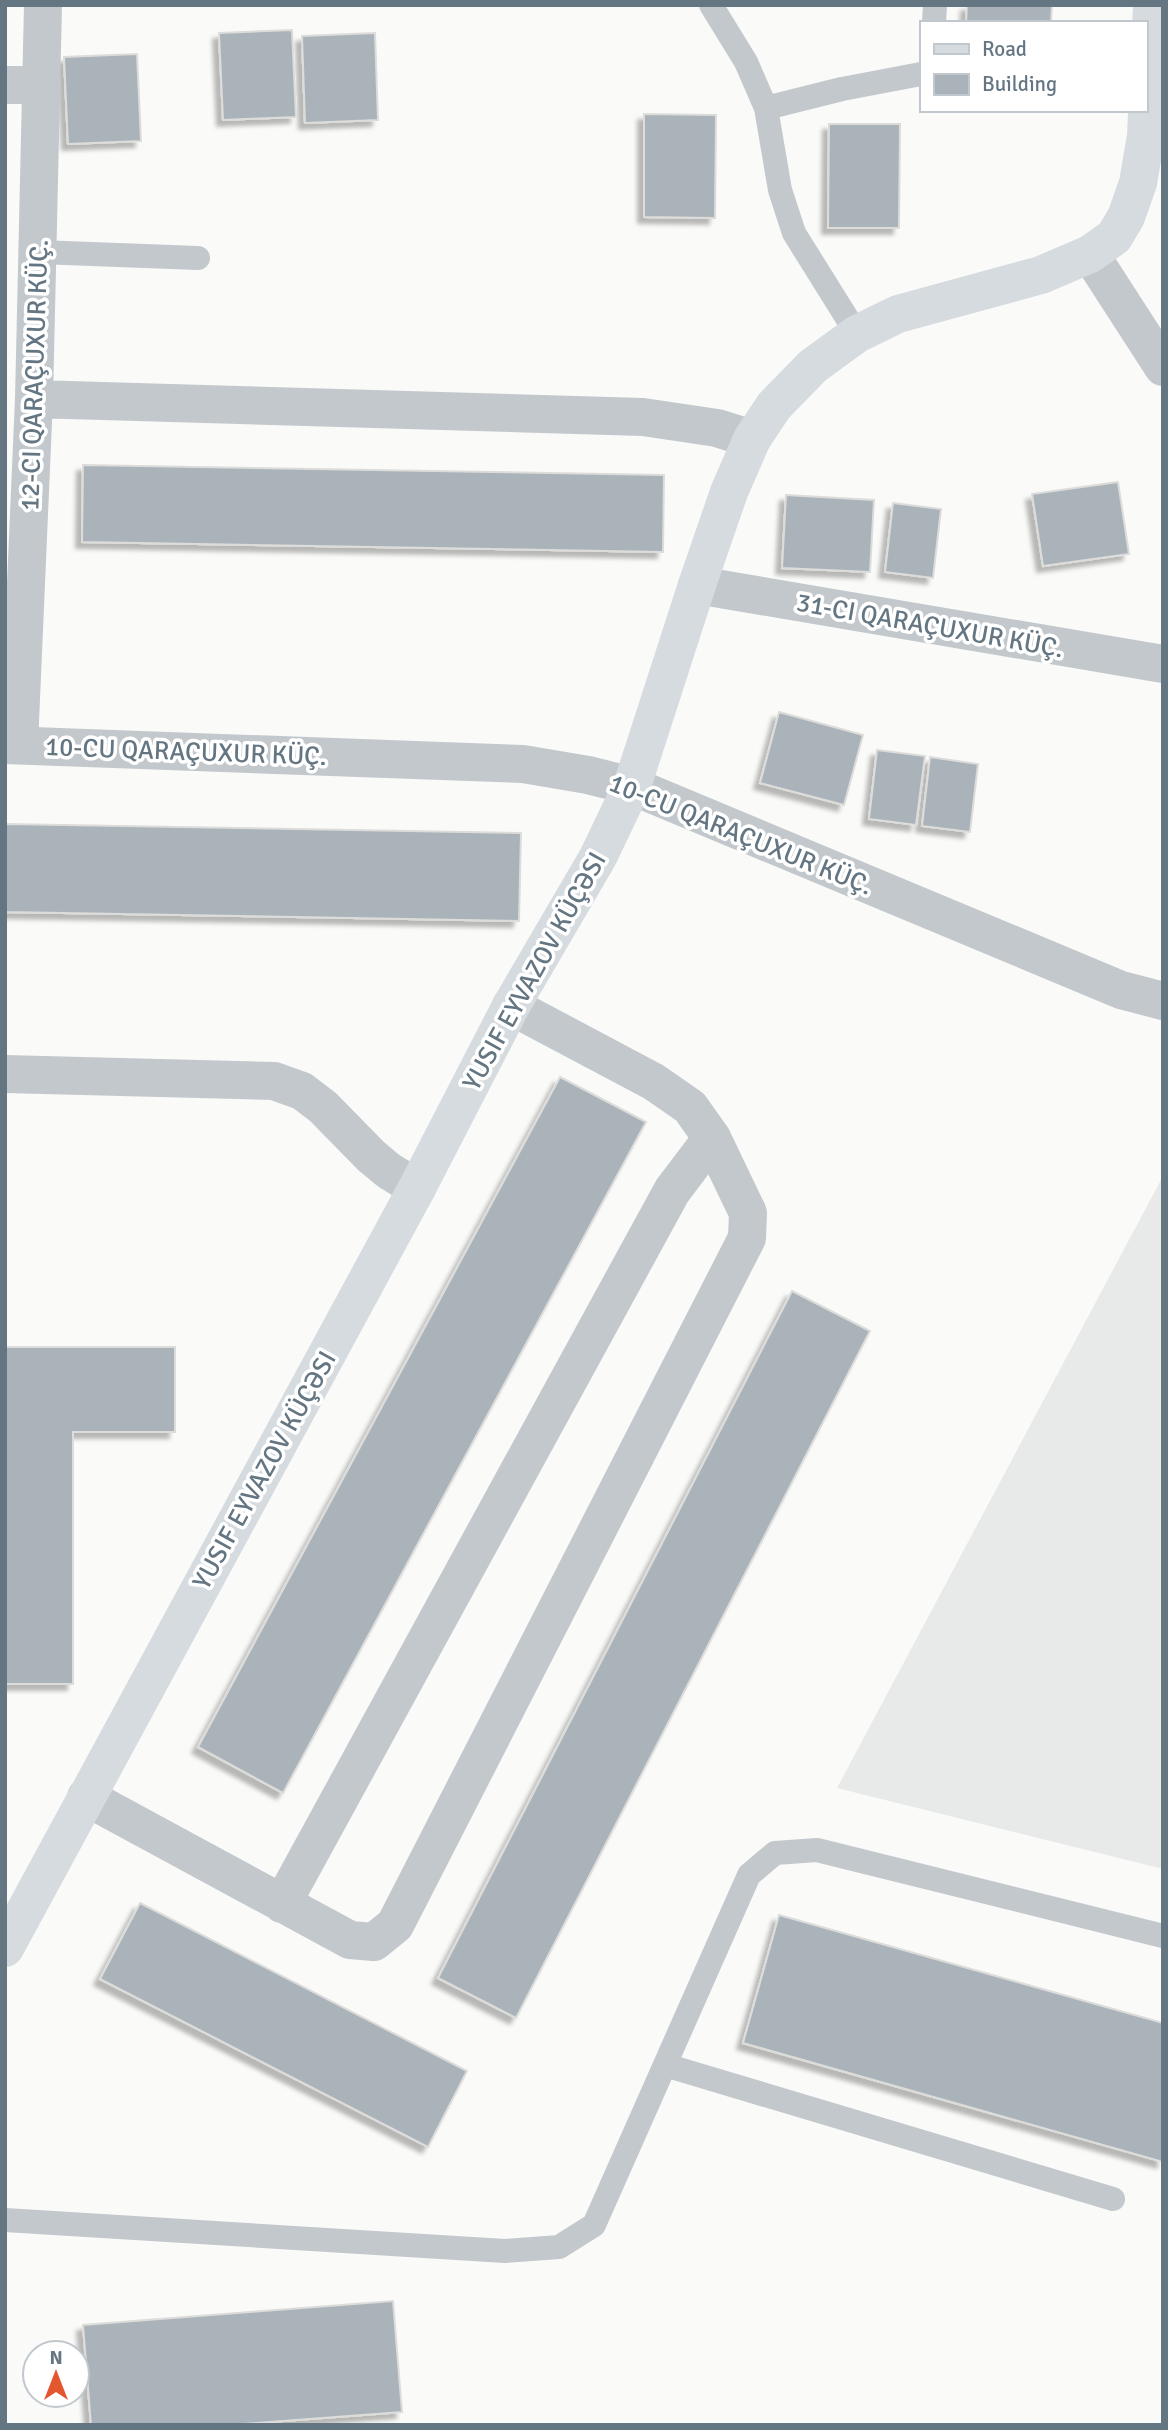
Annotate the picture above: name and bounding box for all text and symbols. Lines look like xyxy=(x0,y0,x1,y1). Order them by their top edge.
legend xyxy=(920,21,1147,112)
text: Road xyxy=(982,36,1027,62)
text: Building xyxy=(982,71,1057,97)
street label: 12-CI QARAÇUXUR KÜÇ. xyxy=(14,239,56,511)
street label: 31-CI QARAÇUXUR KÜÇ. xyxy=(794,587,1066,665)
street label: 10-CU QARAÇUXUR KÜÇ. xyxy=(45,731,327,773)
street label: 10-CU QARAÇUXUR KÜÇ. xyxy=(604,767,877,902)
street label: YUSIF EYVAZOV KÜÇƏSI xyxy=(456,847,614,1096)
street label: YUSIF EYVAZOV KÜÇƏSI xyxy=(186,1346,344,1595)
north arrow xyxy=(21,2339,91,2409)
text: N xyxy=(49,2346,63,2370)

